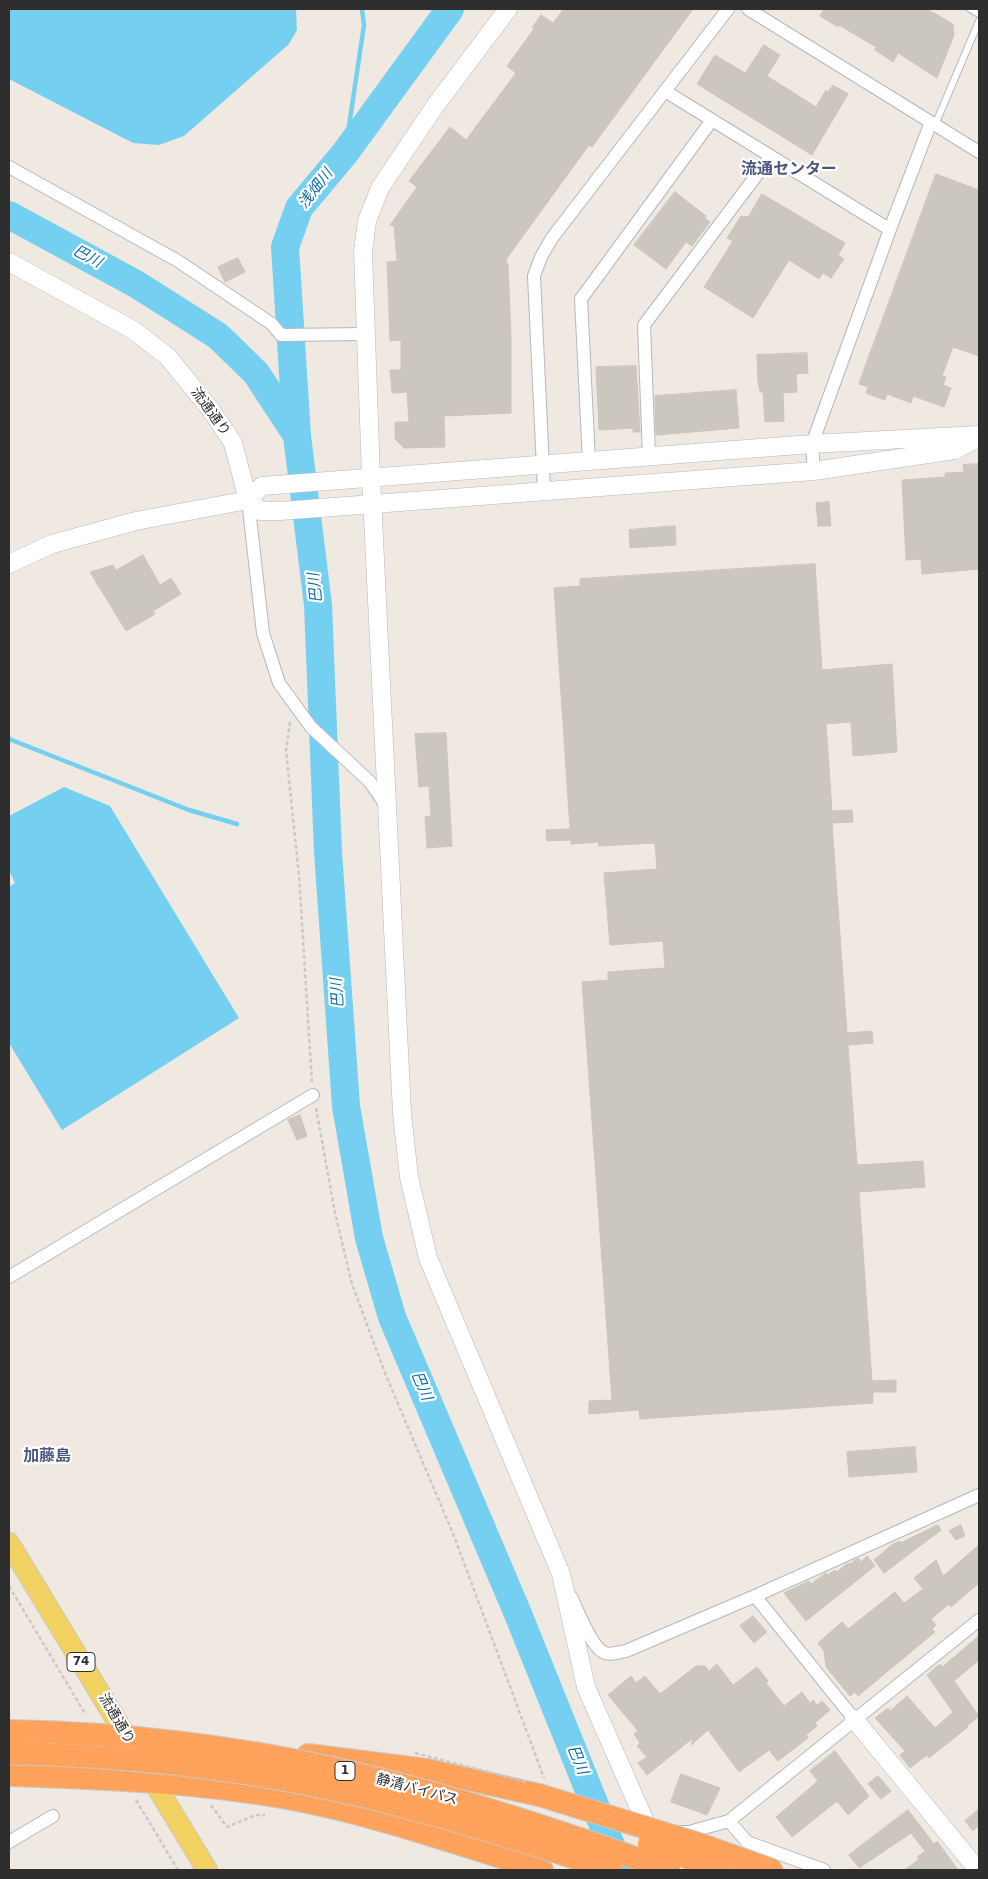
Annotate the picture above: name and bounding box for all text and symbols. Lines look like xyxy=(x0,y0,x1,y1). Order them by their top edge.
district label: 流通センター xyxy=(741,160,837,180)
water label: 浅畑川 xyxy=(295,166,337,212)
water label: 巴川 xyxy=(70,242,104,272)
street label: 流通通り xyxy=(187,384,233,440)
water label: 巴川 xyxy=(305,572,327,604)
water label: 巴川 xyxy=(328,977,348,1009)
water label: 巴川 xyxy=(407,1369,435,1403)
district label: 加藤島 xyxy=(23,1447,71,1467)
road number: 74 xyxy=(67,1652,95,1671)
street label: 流通通り xyxy=(94,1691,138,1747)
water label: 巴川 xyxy=(563,1743,591,1777)
road number: 1 xyxy=(335,1762,355,1780)
street label: 静清バイパス xyxy=(374,1771,460,1809)

